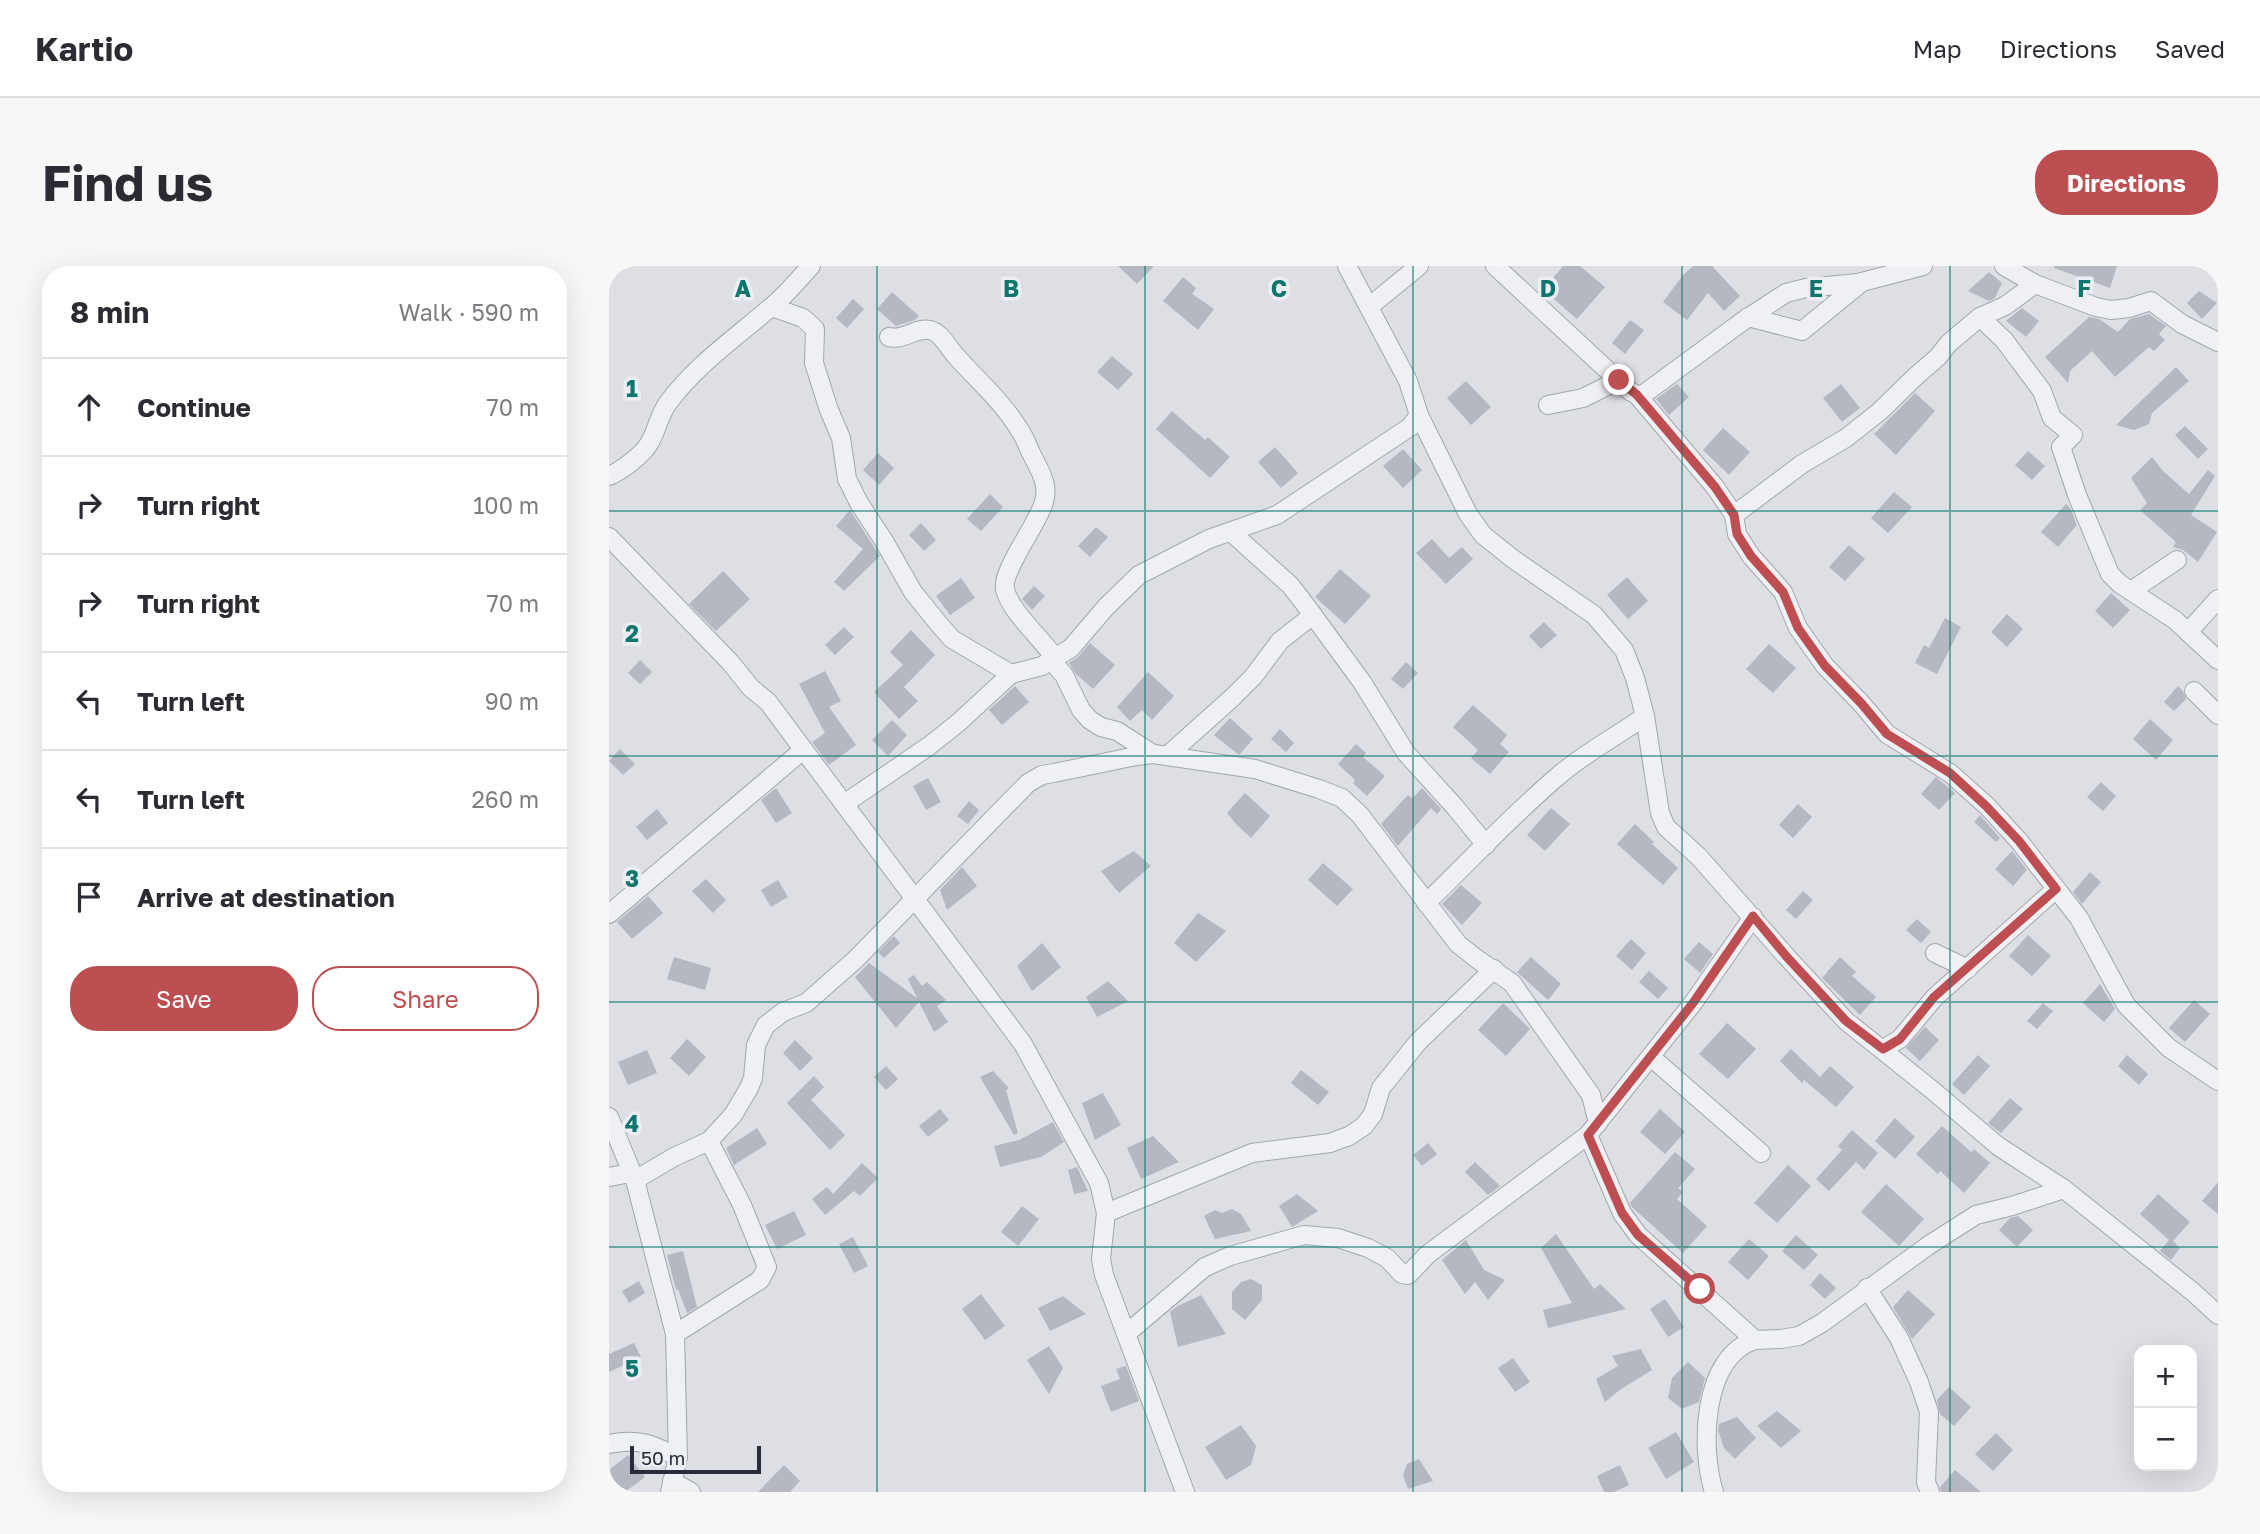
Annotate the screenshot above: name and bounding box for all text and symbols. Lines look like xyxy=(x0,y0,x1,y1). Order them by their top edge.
text: Kartio xyxy=(35,29,133,68)
text: Map xyxy=(1913,34,1962,63)
text: Directions xyxy=(2000,34,2117,63)
text: Saved xyxy=(2155,34,2225,63)
button: Directions xyxy=(2035,150,2218,215)
text: Find us xyxy=(42,153,213,212)
text: A xyxy=(735,274,752,302)
text: B xyxy=(1003,274,1019,302)
text: C xyxy=(1271,274,1287,302)
text: D xyxy=(1540,274,1556,302)
text: E xyxy=(1809,274,1823,302)
text: F xyxy=(2077,274,2091,302)
text: 8 min xyxy=(70,294,149,330)
text: Walk · 590 m xyxy=(398,298,539,326)
route end xyxy=(1603,364,1634,395)
text: 1 xyxy=(626,374,638,402)
icon: ahead xyxy=(70,388,108,426)
text: Continue xyxy=(137,392,251,423)
text: 70 m xyxy=(486,393,539,421)
icon: right xyxy=(70,486,108,524)
text: Turn right xyxy=(137,490,260,521)
text: 100 m xyxy=(473,491,539,519)
icon: right xyxy=(70,584,108,622)
text: Turn right xyxy=(137,588,260,619)
text: 70 m xyxy=(486,589,539,617)
text: 2 xyxy=(625,619,639,647)
icon: left xyxy=(70,682,108,720)
text: Turn left xyxy=(137,686,245,717)
text: 90 m xyxy=(485,687,539,715)
icon: left xyxy=(70,780,108,818)
text: Turn left xyxy=(137,784,245,815)
text: 260 m xyxy=(471,785,539,813)
text: 3 xyxy=(625,864,639,892)
icon: arrive xyxy=(70,878,108,916)
text: Arrive at destination xyxy=(137,882,395,913)
button: Save xyxy=(70,966,298,1031)
button: Share xyxy=(312,966,539,1031)
text: 4 xyxy=(625,1109,639,1137)
route start xyxy=(1684,1273,1715,1304)
map controls xyxy=(2134,1345,2197,1471)
button: + xyxy=(2134,1345,2197,1408)
text: 5 xyxy=(625,1354,639,1382)
button: − xyxy=(2134,1408,2197,1471)
scale bar xyxy=(630,1443,761,1475)
text: 50 m xyxy=(641,1446,685,1469)

